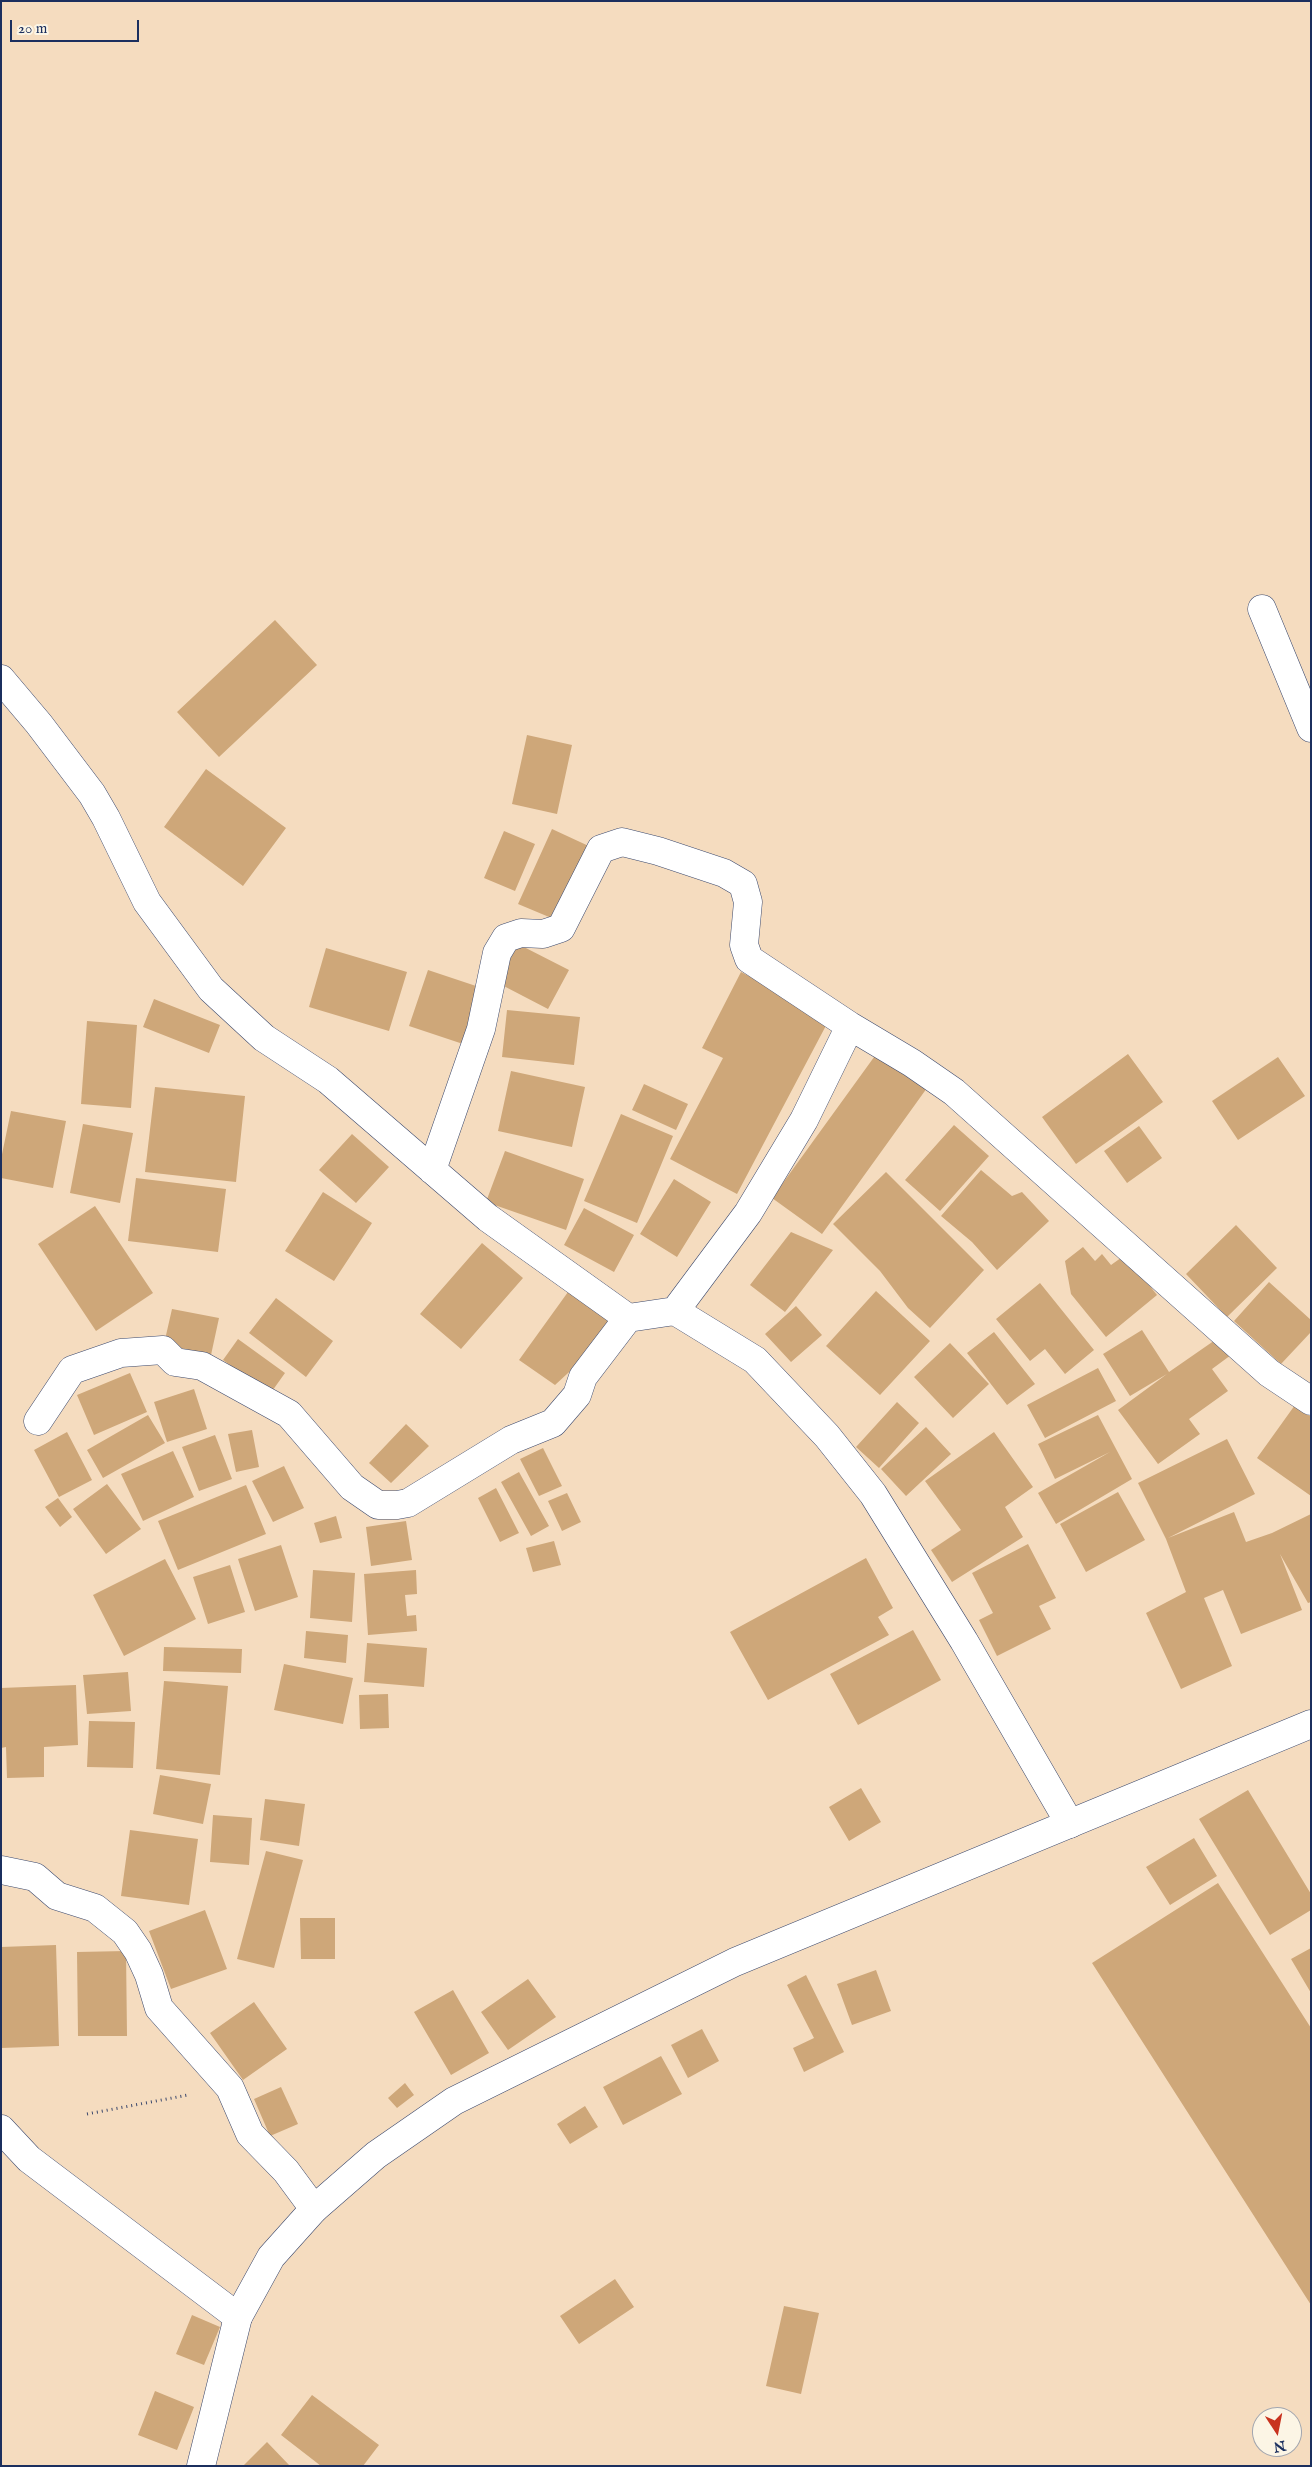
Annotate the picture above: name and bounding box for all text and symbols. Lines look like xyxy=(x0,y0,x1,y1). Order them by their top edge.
scale bar xyxy=(12,10,141,42)
text: 20 m xyxy=(18,19,47,38)
north arrow xyxy=(1252,2407,1302,2457)
text: N xyxy=(1272,2436,1287,2456)

